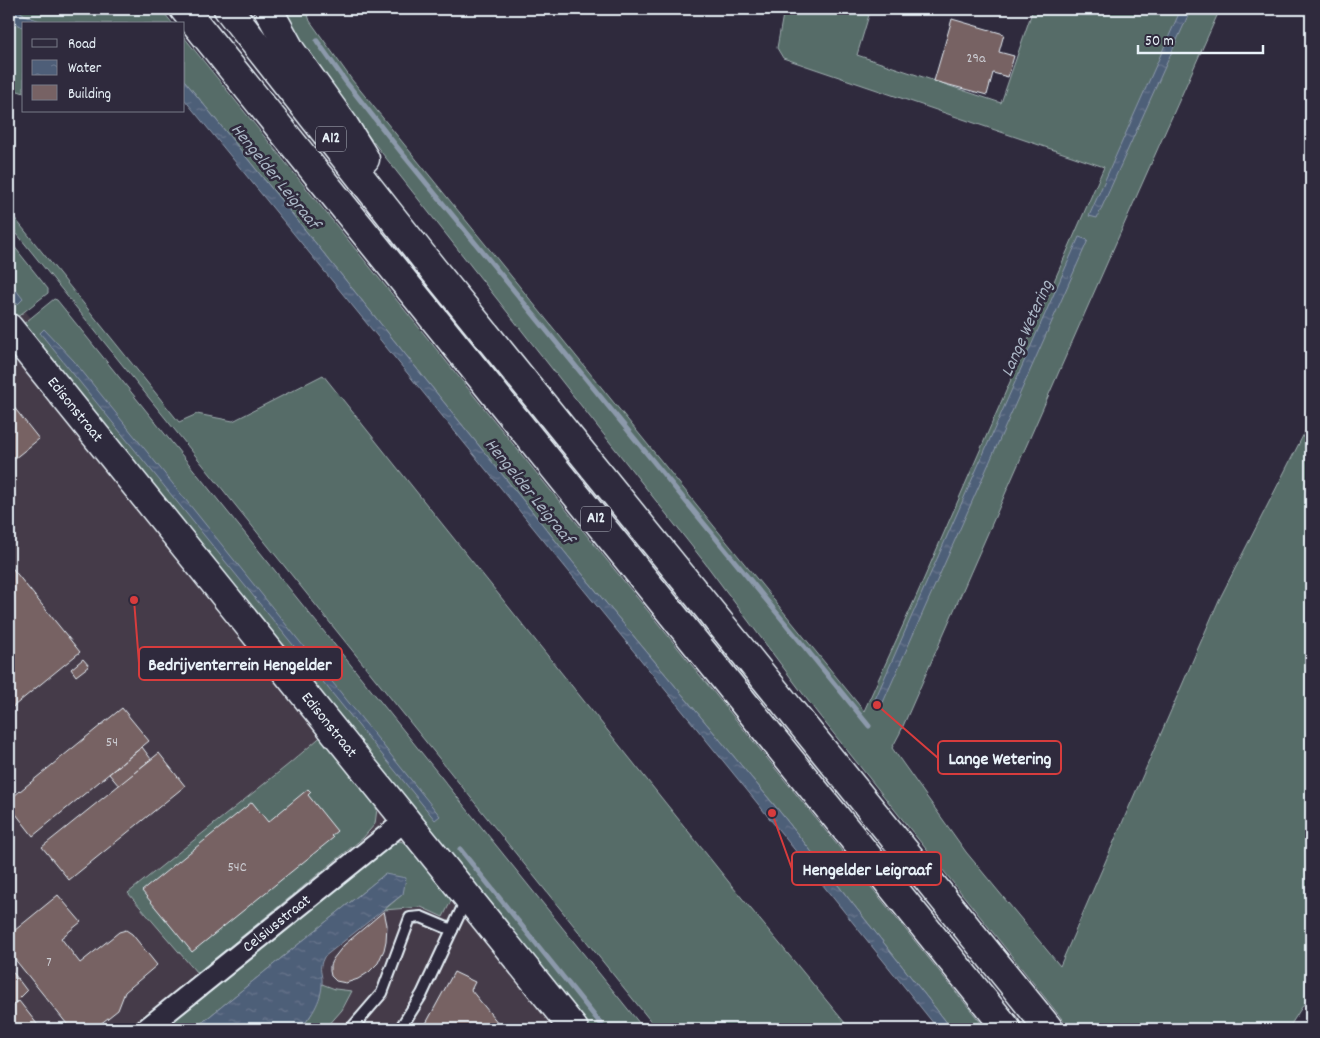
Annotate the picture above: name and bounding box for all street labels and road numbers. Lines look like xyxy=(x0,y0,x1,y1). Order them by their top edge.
road number: A12 xyxy=(316,126,346,152)
street label: Edisonstraat xyxy=(41,372,109,448)
road number: A12 xyxy=(581,506,611,532)
street label: Edisonstraat xyxy=(295,687,363,763)
street label: Celsiusstraat xyxy=(238,889,316,958)

